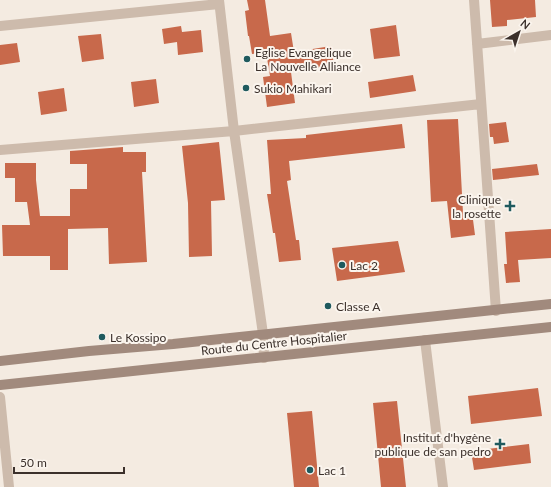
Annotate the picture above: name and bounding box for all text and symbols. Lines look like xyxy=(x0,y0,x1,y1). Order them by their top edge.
north arrow xyxy=(499,12,539,52)
text: N xyxy=(518,16,533,32)
place label: Eglise Evangelique La Nouvelle Alliance xyxy=(255,45,361,74)
marker: Eglise Evangelique La Nouvelle Alliance xyxy=(242,54,252,64)
place label: Sukio Mahikari xyxy=(254,81,332,96)
marker: Sukio Mahikari xyxy=(241,83,251,93)
place label: Clinique la rosette xyxy=(452,192,501,221)
marker: Clinique la rosette xyxy=(504,200,516,212)
place label: Lac 2 xyxy=(350,258,378,273)
marker: Lac 2 xyxy=(337,260,347,270)
place label: Classe A xyxy=(336,299,381,314)
marker: Classe A xyxy=(323,301,333,311)
street label: Route du Centre Hospitalier xyxy=(200,328,348,358)
place label: Le Kossipo xyxy=(110,330,166,345)
marker: Le Kossipo xyxy=(97,332,107,342)
place label: Institut d'hygène publique de san pedro xyxy=(375,430,491,459)
marker: Institut d'hygène publique de san pedro xyxy=(494,438,506,450)
scale bar xyxy=(14,449,124,475)
text: 50 m xyxy=(20,455,47,470)
place label: Lac 1 xyxy=(318,463,346,478)
marker: Lac 1 xyxy=(305,465,315,475)

